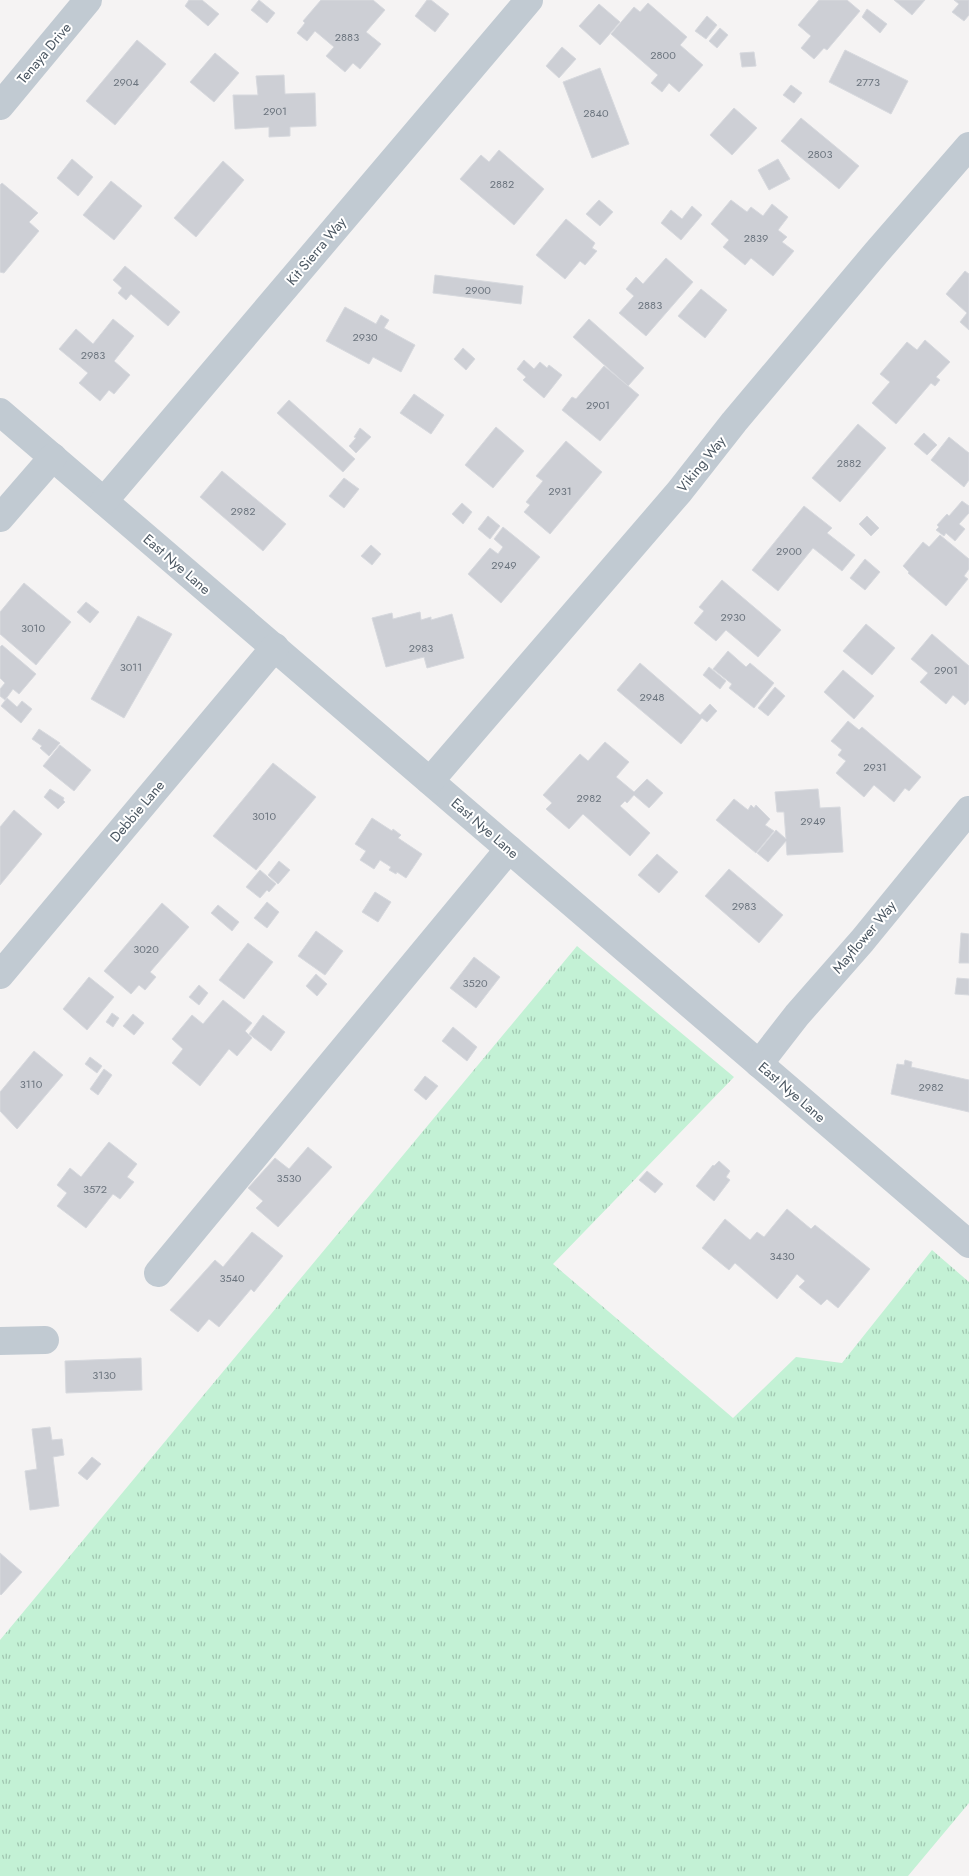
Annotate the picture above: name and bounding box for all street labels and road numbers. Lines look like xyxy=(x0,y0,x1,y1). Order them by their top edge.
street label: Tenaya Drive xyxy=(12,18,76,88)
street label: Kit Sierra Way xyxy=(282,212,351,289)
street label: Viking Way xyxy=(672,431,731,497)
street label: East Nye Lane xyxy=(139,529,215,599)
street label: Debbie Lane xyxy=(105,776,169,846)
street label: East Nye Lane xyxy=(447,793,523,863)
street label: Mayflower Way xyxy=(828,896,901,978)
street label: East Nye Lane xyxy=(754,1057,830,1127)

